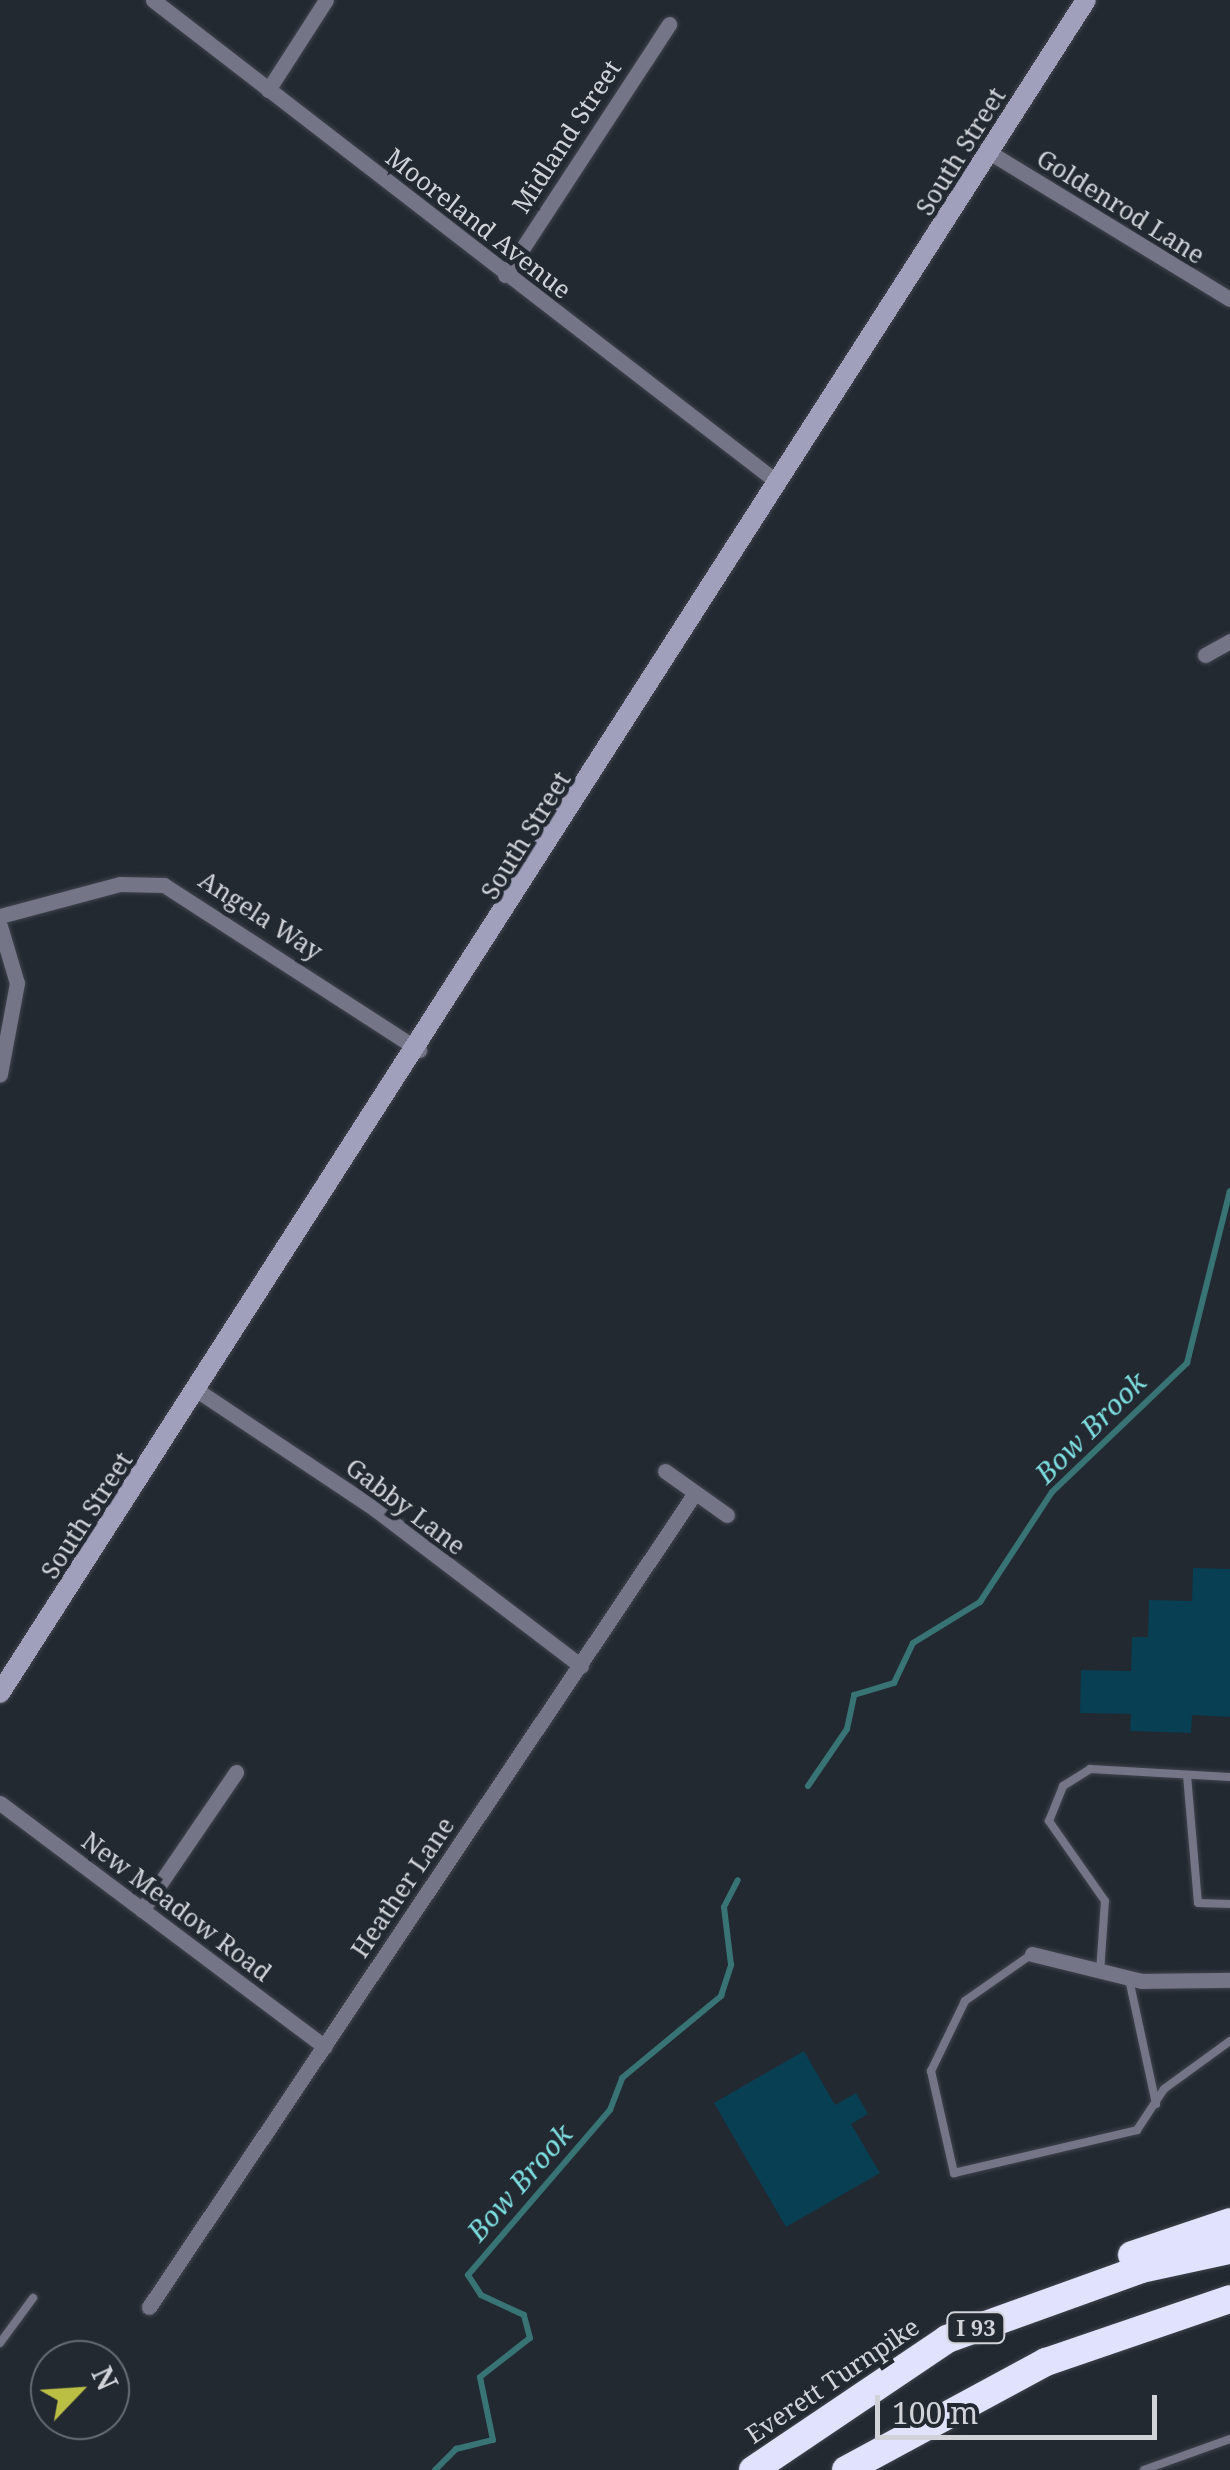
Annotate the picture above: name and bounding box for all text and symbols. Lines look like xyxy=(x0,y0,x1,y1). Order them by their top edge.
street label: Midland Street xyxy=(505,54,627,218)
street label: South Street xyxy=(909,82,1011,220)
street label: Mooreland Avenue xyxy=(380,141,578,305)
street label: Goldenrod Lane xyxy=(1032,142,1210,270)
street label: South Street xyxy=(474,766,576,904)
street label: Angela Way xyxy=(194,864,328,966)
water label: Bow Brook xyxy=(1027,1364,1153,1490)
street label: South Street xyxy=(34,1446,138,1584)
street label: Gabby Lane xyxy=(340,1451,472,1561)
street label: Heather Lane xyxy=(344,1811,460,1963)
street label: New Meadow Road xyxy=(76,1825,278,1987)
water label: Bow Brook xyxy=(459,2117,579,2247)
street label: Everett Turnpike xyxy=(740,2311,924,2449)
road number: I 93 xyxy=(946,2311,1006,2345)
north arrow xyxy=(30,2340,130,2440)
text: N xyxy=(83,2360,127,2396)
scale bar xyxy=(880,2375,1162,2437)
text: 100 m xyxy=(892,2392,978,2433)

